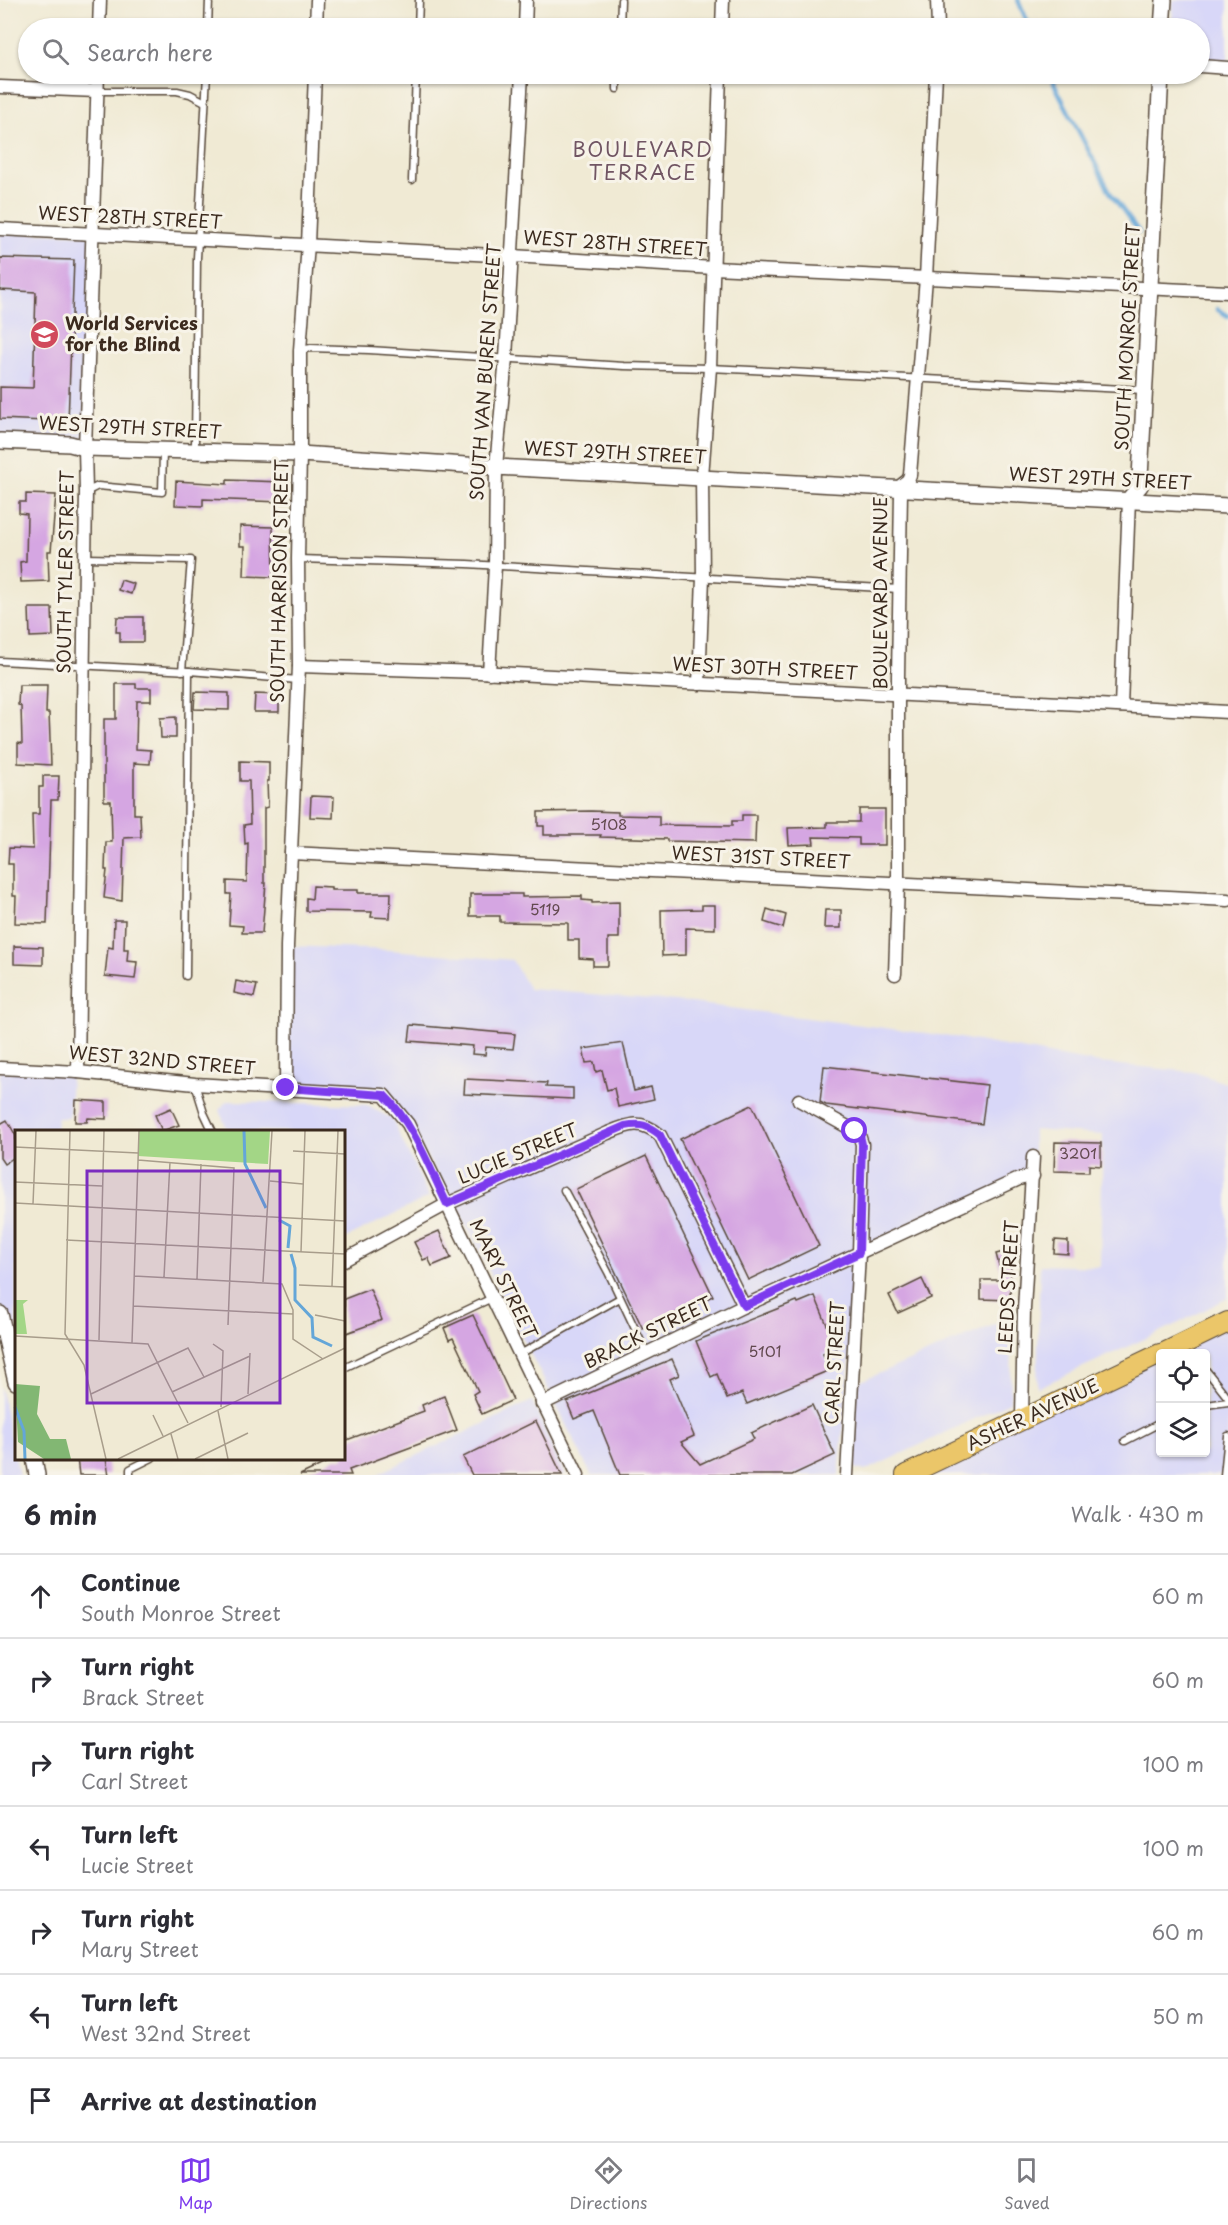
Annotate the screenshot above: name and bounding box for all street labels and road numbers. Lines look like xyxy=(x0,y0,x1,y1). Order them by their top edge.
street label: WEST 28TH STREET xyxy=(37,198,224,235)
street label: SOUTH MONROE STREET xyxy=(1107,222,1146,451)
street label: WEST 28TH STREET xyxy=(522,223,709,262)
street label: SOUTH VAN BUREN STREET xyxy=(462,242,507,501)
street label: WEST 29TH STREET xyxy=(38,408,223,445)
street label: WEST 29TH STREET xyxy=(523,433,708,470)
street label: SOUTH HARRISON STREET xyxy=(263,458,294,703)
street label: WEST 29TH STREET xyxy=(1008,459,1193,496)
street label: SOUTH TYLER STREET xyxy=(49,469,80,674)
street label: BOULEVARD AVENUE xyxy=(866,496,893,690)
street label: WEST 30TH STREET xyxy=(672,649,859,686)
street label: WEST 31ST STREET xyxy=(671,838,852,875)
street label: WEST 32ND STREET xyxy=(68,1038,256,1081)
street label: LUCIE STREET xyxy=(453,1115,582,1190)
street label: MARY STREET xyxy=(464,1214,545,1344)
street label: LEEDS STREET xyxy=(991,1219,1025,1354)
street label: BRACK STREET xyxy=(579,1289,717,1374)
street label: CARL STREET xyxy=(817,1300,850,1425)
street label: ASHER AVENUE xyxy=(962,1371,1103,1456)

